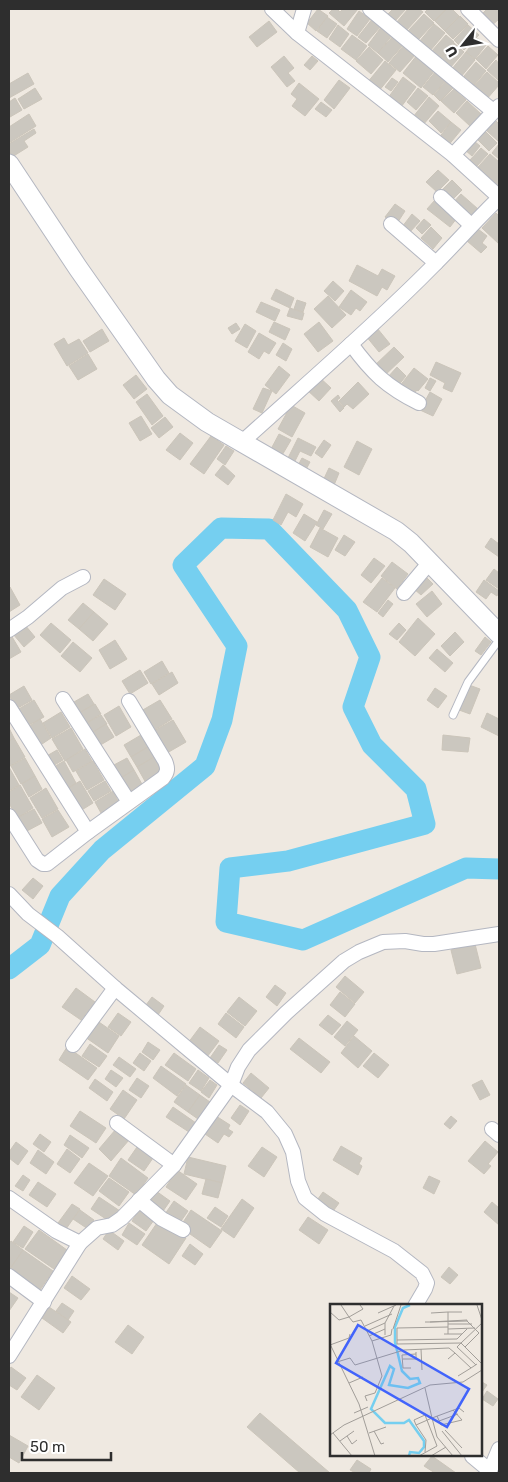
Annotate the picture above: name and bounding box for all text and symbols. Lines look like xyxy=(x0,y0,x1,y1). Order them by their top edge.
north arrow xyxy=(438,20,488,70)
text: U xyxy=(442,43,462,60)
inset map xyxy=(330,1304,483,1457)
scale bar xyxy=(22,1430,111,1462)
text: 50 m xyxy=(30,1438,65,1456)

